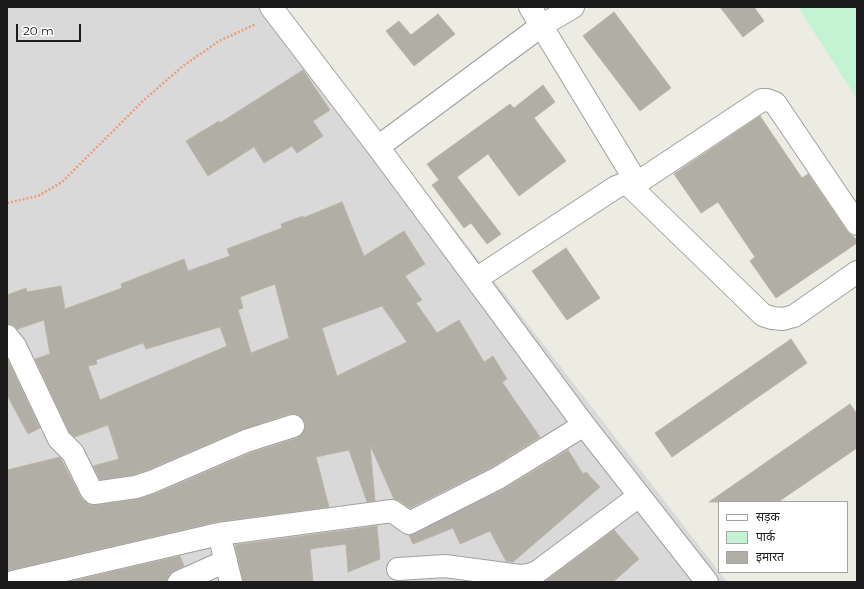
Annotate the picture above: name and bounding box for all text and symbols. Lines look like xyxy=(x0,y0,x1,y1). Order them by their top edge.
scale bar xyxy=(18,16,83,42)
text: 20 m xyxy=(23,23,54,38)
legend xyxy=(718,501,848,573)
text: सड़क xyxy=(756,509,780,524)
text: पार्क xyxy=(756,529,775,544)
text: इमारत xyxy=(756,549,784,564)

